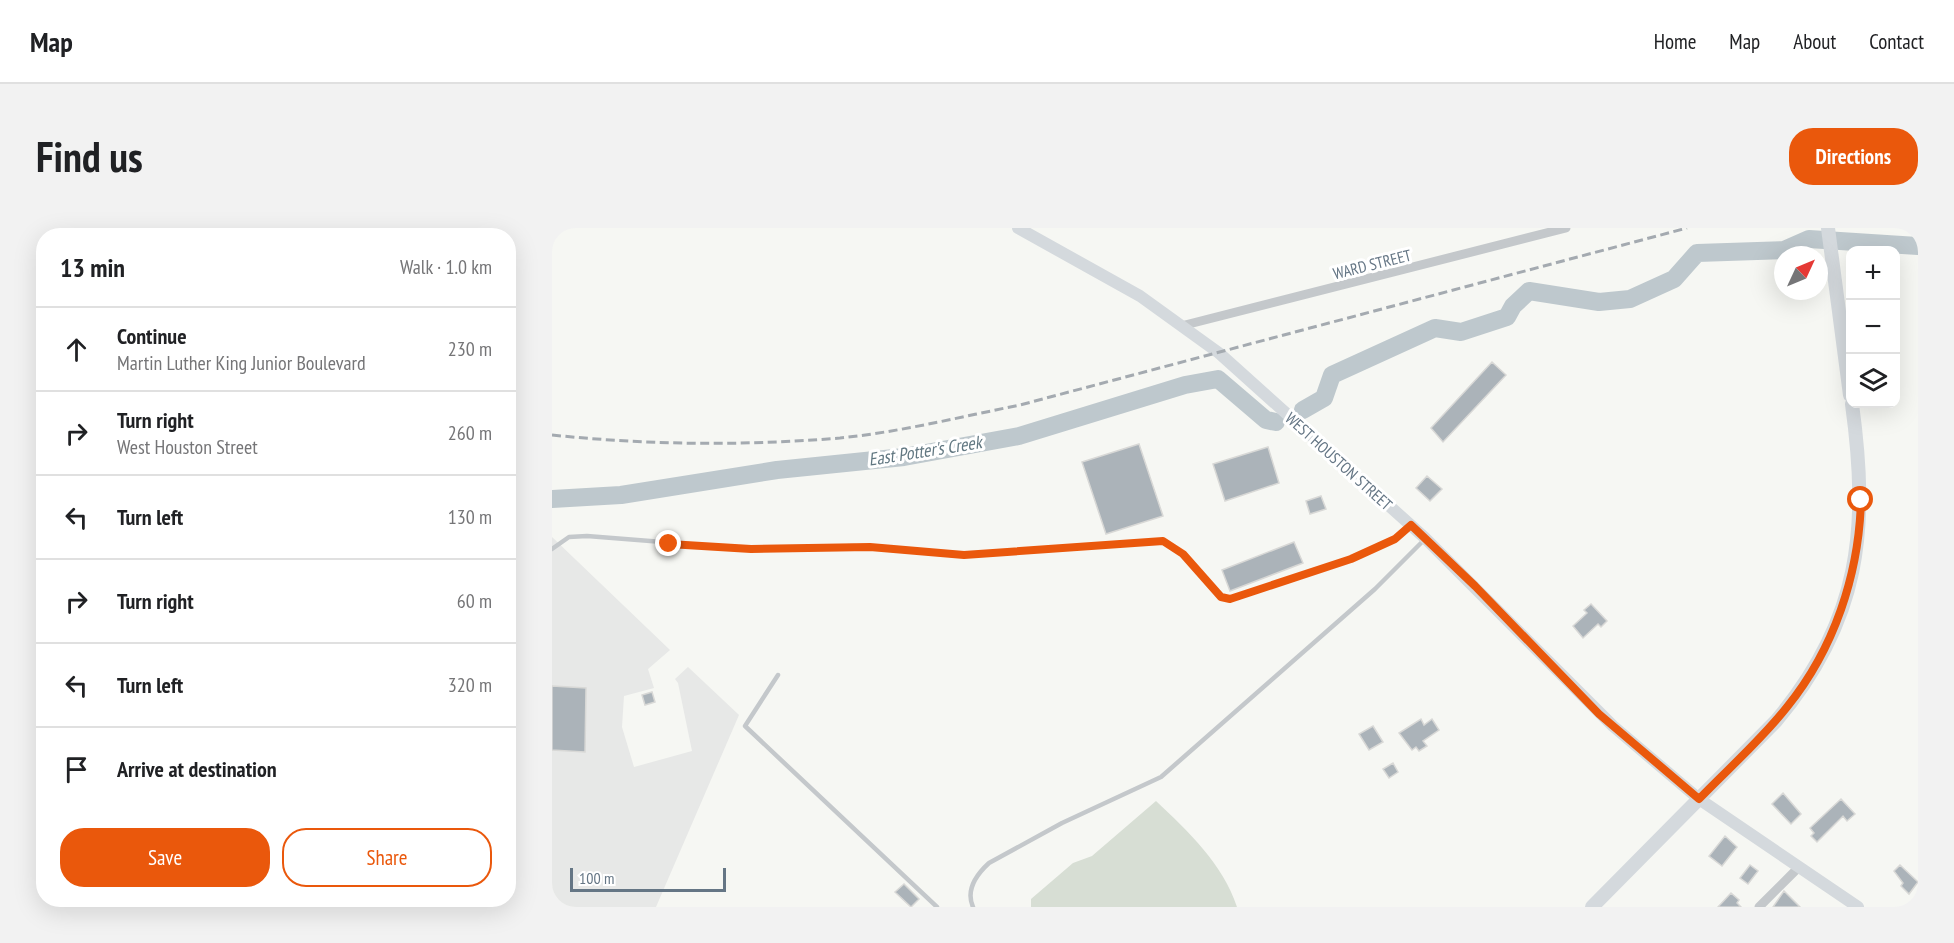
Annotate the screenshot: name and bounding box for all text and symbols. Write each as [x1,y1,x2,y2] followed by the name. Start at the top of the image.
[30,23,73,60] text: Map
[1654,28,1696,55] text: Home
[1729,28,1760,55] text: Map
[1793,28,1836,55] text: About
[1869,28,1924,55] text: Contact
[1789,128,1918,185] button: Directions
[36,129,143,184] text: Find us
[1331,245,1413,283] street label: WARD STREET
[1774,246,1828,300] north arrow
[1846,246,1900,408] map controls
[1846,246,1900,300] button: +
[60,251,125,284] text: 13 min
[400,254,492,280] text: Walk · 1.0 km
[1846,300,1900,354] button: −
[117,322,187,350] text: Continue
[60,333,93,366] icon: ahead
[448,336,492,362] text: 230 m
[117,350,366,376] text: Martin Luther King Junior Boulevard
[1846,354,1900,408] button: layers
[117,406,194,434] text: Turn right
[1281,408,1397,514] street label: WEST HOUSTON STREET
[60,417,93,450] icon: right
[448,420,492,446] text: 260 m
[867,430,985,471] water label: East Potter's Creek
[117,434,258,460] text: West Houston Street
[1847,486,1873,512] route start
[60,501,93,534] icon: left
[117,503,183,531] text: Turn left
[448,504,492,530] text: 130 m
[655,530,681,556] route end
[60,585,93,618] icon: right
[117,587,194,615] text: Turn right
[457,588,492,614] text: 60 m
[60,669,93,702] icon: left
[117,671,183,699] text: Turn left
[448,672,492,698] text: 320 m
[60,753,93,786] icon: arrive
[117,755,277,783] text: Arrive at destination
[60,828,270,887] button: Save
[282,828,492,887] button: Share
[570,865,726,892] scale bar
[579,868,614,888] text: 100 m

